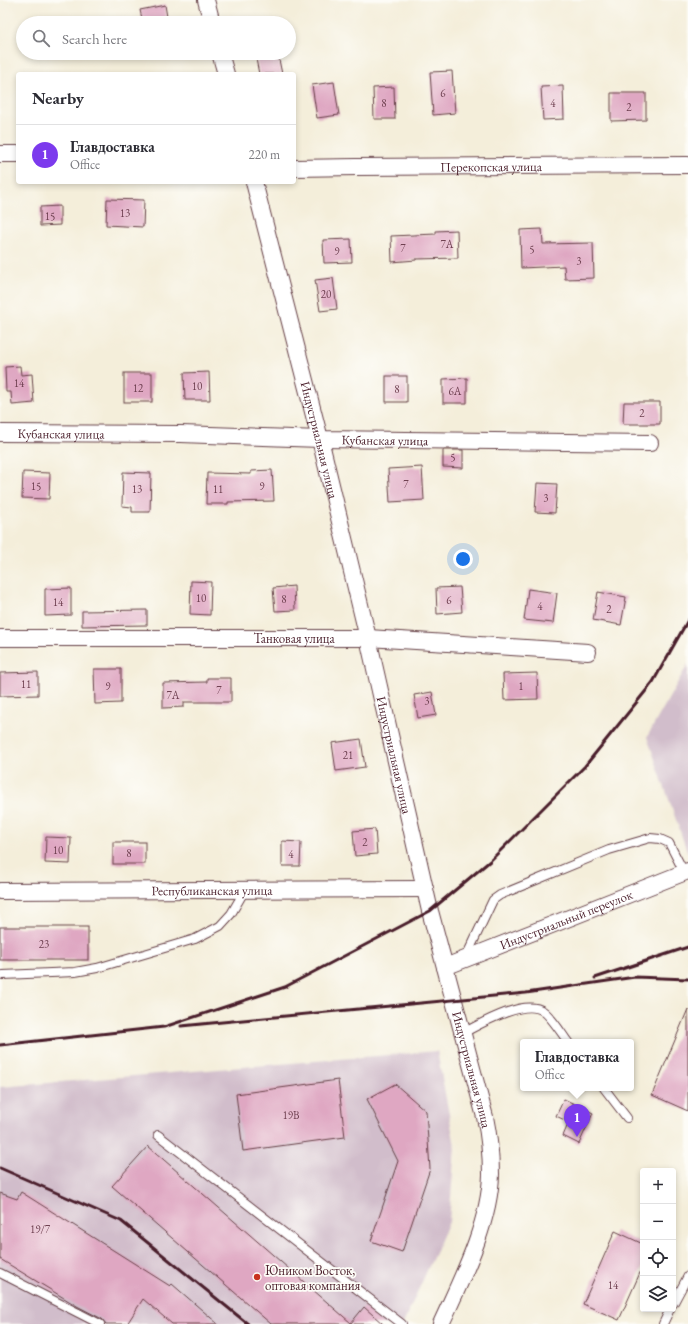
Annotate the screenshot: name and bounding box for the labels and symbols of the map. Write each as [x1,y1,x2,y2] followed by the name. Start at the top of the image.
[440,86,446,100] house number: 6
[381,96,387,110] house number: 8
[550,96,556,110] house number: 4
[626,100,632,114] house number: 2
[440,158,543,175] street label: Перекопская улица
[120,206,130,220] house number: 13
[45,209,55,223] house number: 15
[441,237,454,251] house number: 7А
[400,241,406,255] house number: 7
[529,242,535,256] house number: 5
[334,244,340,258] house number: 9
[576,254,582,268] house number: 3
[321,287,331,301] house number: 20
[14,376,25,390] house number: 14
[192,379,202,393] house number: 10
[297,379,342,501] street label: Индустриальная улица
[133,381,144,395] house number: 12
[394,382,400,396] house number: 8
[449,384,462,398] house number: 6А
[639,406,645,420] house number: 2
[18,425,105,443] street label: Кубанская улица
[341,431,429,449] street label: Кубанская улица
[450,450,456,464] house number: 5
[403,477,409,491] house number: 7
[31,479,41,493] house number: 15
[259,479,265,493] house number: 9
[132,482,142,496] house number: 13
[213,482,223,496] house number: 11
[543,491,549,505] house number: 3
[453,549,473,569] your location
[196,591,206,605] house number: 10
[281,592,287,606] house number: 8
[446,593,452,607] house number: 6
[53,595,64,609] house number: 14
[537,599,543,613] house number: 4
[606,602,612,616] house number: 2
[253,630,335,647] street label: Танковая улица
[21,677,31,691] house number: 11
[105,679,111,693] house number: 9
[518,679,524,693] house number: 1
[216,683,222,697] house number: 7
[167,688,180,702] house number: 7А
[424,694,430,708] house number: 3
[372,695,416,816] street label: Индустриальная улица
[343,748,353,762] house number: 21
[362,835,368,849] house number: 2
[53,843,63,857] house number: 10
[126,846,132,860] house number: 8
[288,847,294,861] house number: 4
[151,882,273,899] street label: Республиканская улица
[497,886,636,954] street label: Индустриальный переулок
[39,937,49,951] house number: 23
[448,1009,495,1130] street label: Индустриальная улица
[564,1104,590,1137] pin: 1
[282,1108,300,1122] house number: 19В
[30,1222,51,1236] house number: 19/7
[265,1262,361,1294] place label: Юником Восток, оптовая компания
[252,1272,262,1282] marker: Юником Восток, оптовая компания
[608,1278,619,1292] house number: 14

